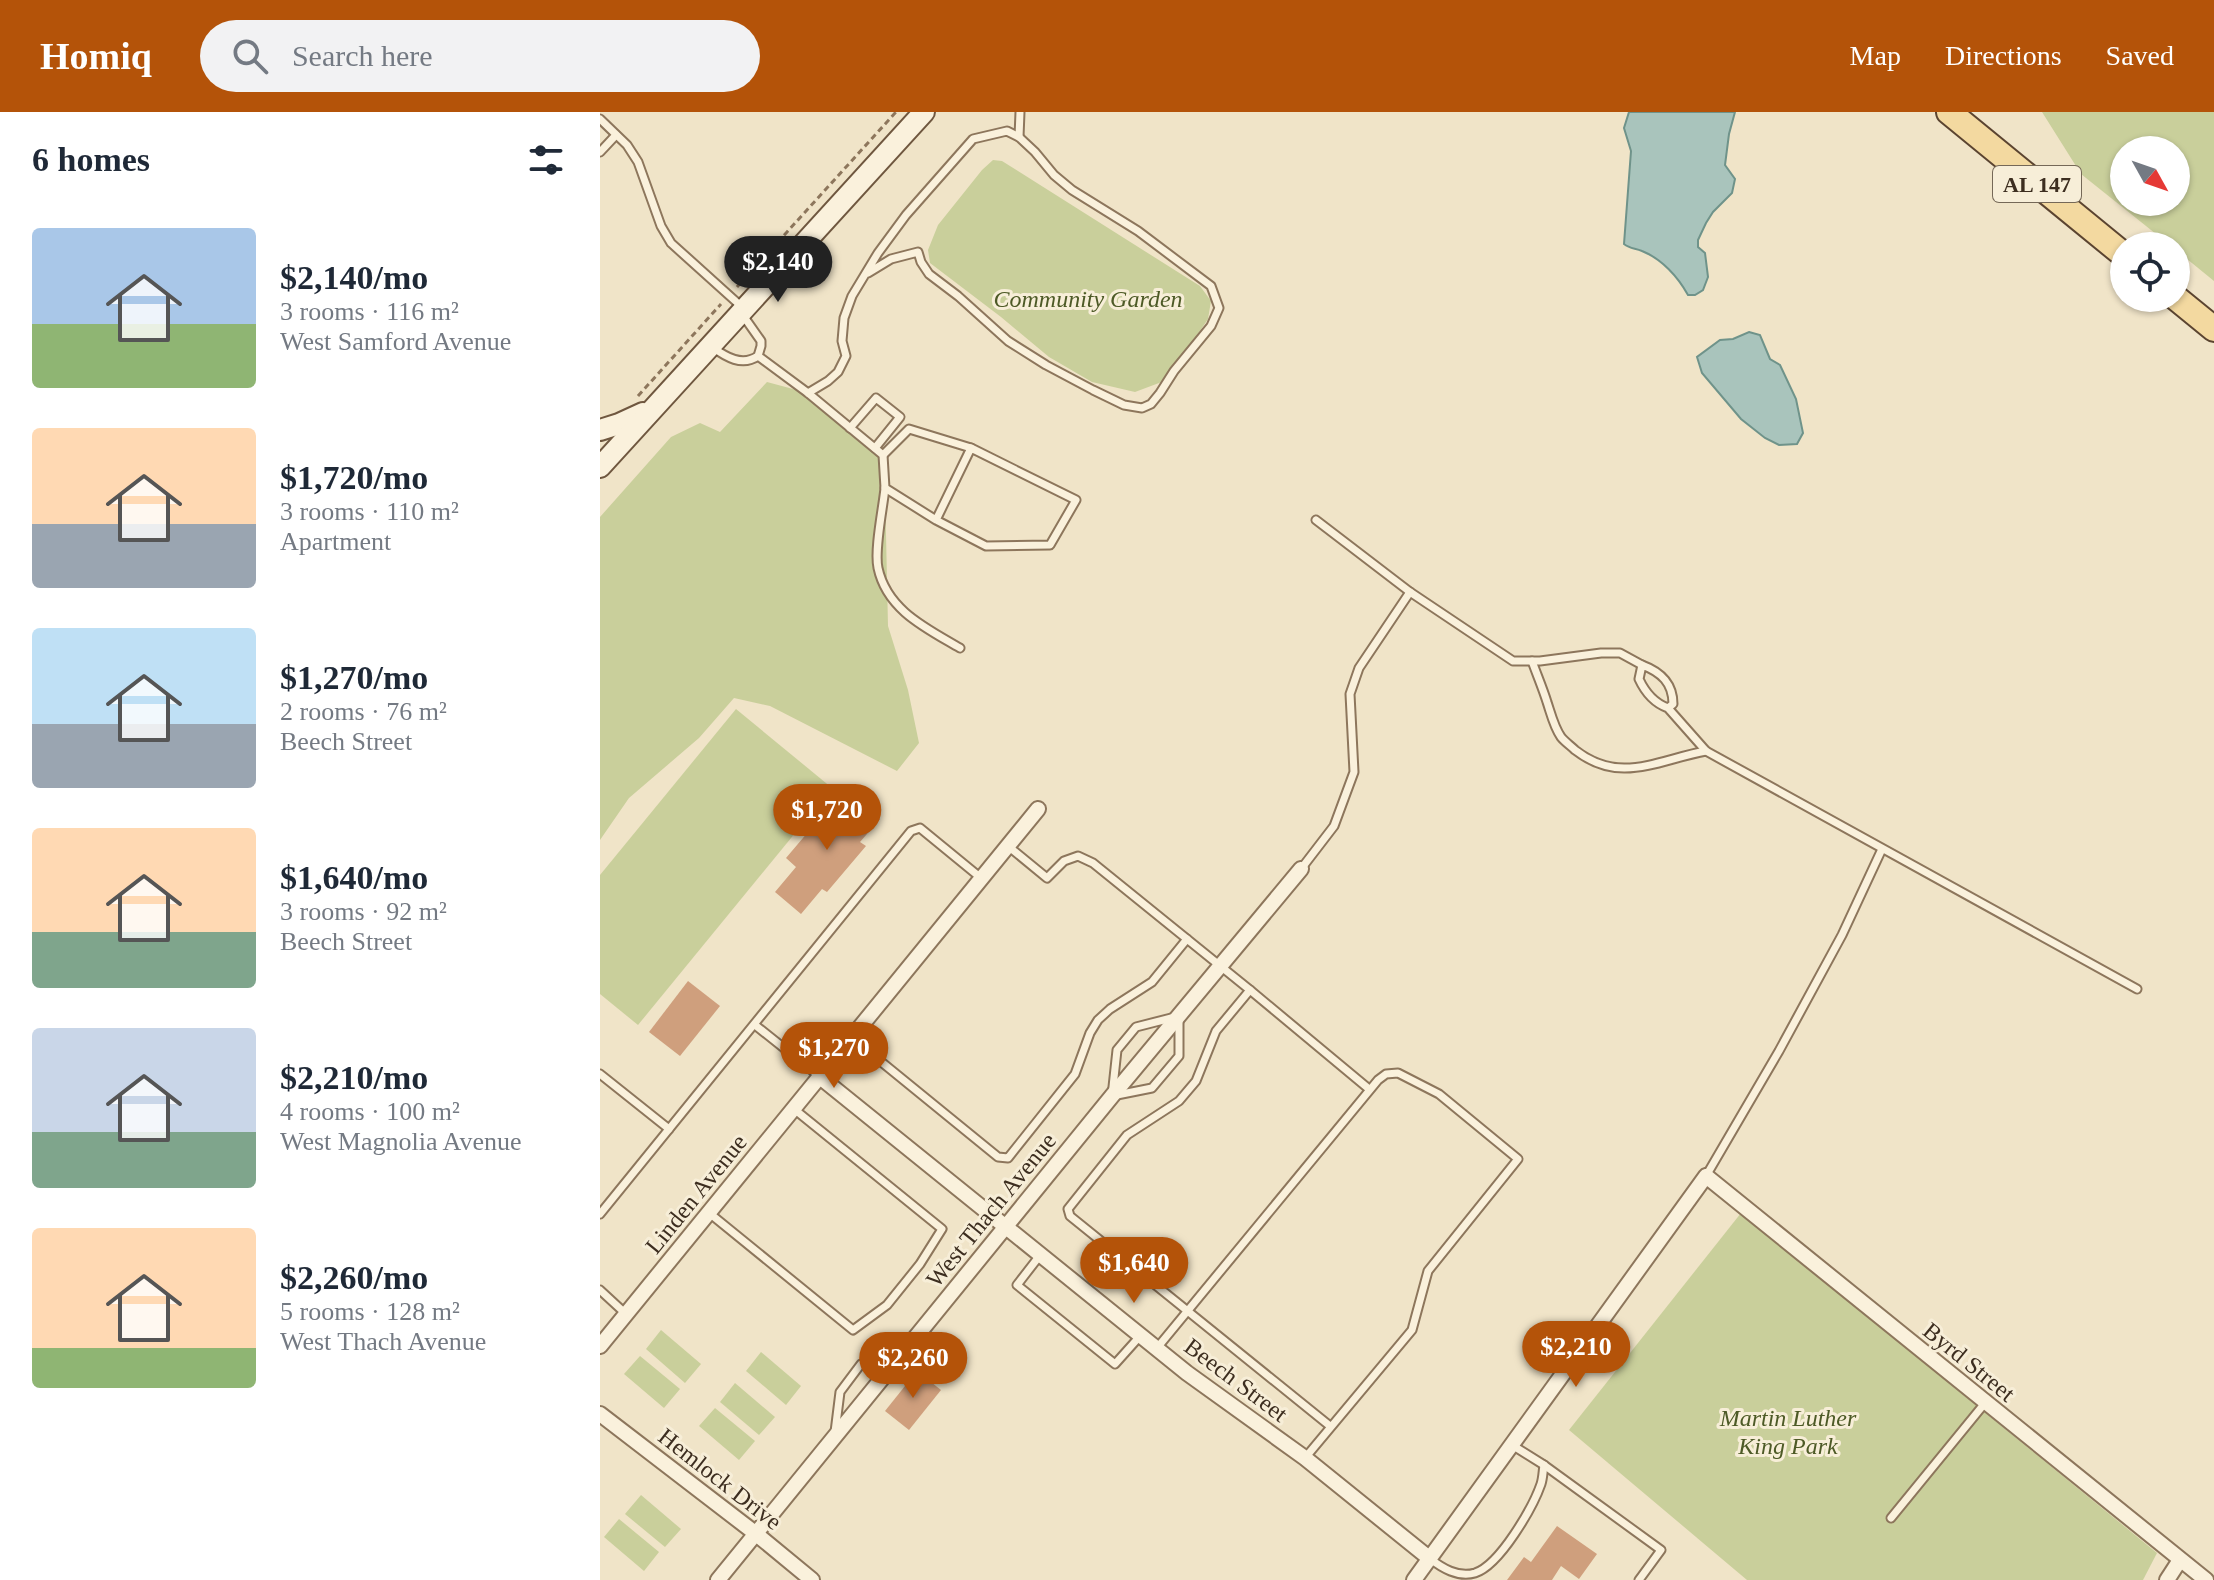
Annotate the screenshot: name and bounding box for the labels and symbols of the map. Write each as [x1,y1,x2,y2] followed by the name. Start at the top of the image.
[2110,136,2190,216] north arrow
[1993,166,2081,202] road number: AL 147
[713,236,843,304] pin: $2,140
[993,286,1183,312] park label: Community Garden
[762,784,892,852] pin: $1,720
[769,1022,899,1090] pin: $1,270
[921,1128,1061,1292] street label: West Thach Avenue
[640,1129,752,1259] street label: Linden Avenue
[1069,1237,1199,1305] pin: $1,640
[1918,1317,2020,1407] street label: Byrd Street
[1511,1321,1641,1389] pin: $2,210
[848,1332,978,1400] pin: $2,260
[1179,1333,1293,1427] street label: Beech Street
[1719,1405,1857,1459] park label: Martin Luther King Park
[653,1423,787,1535] street label: Hemlock Drive

